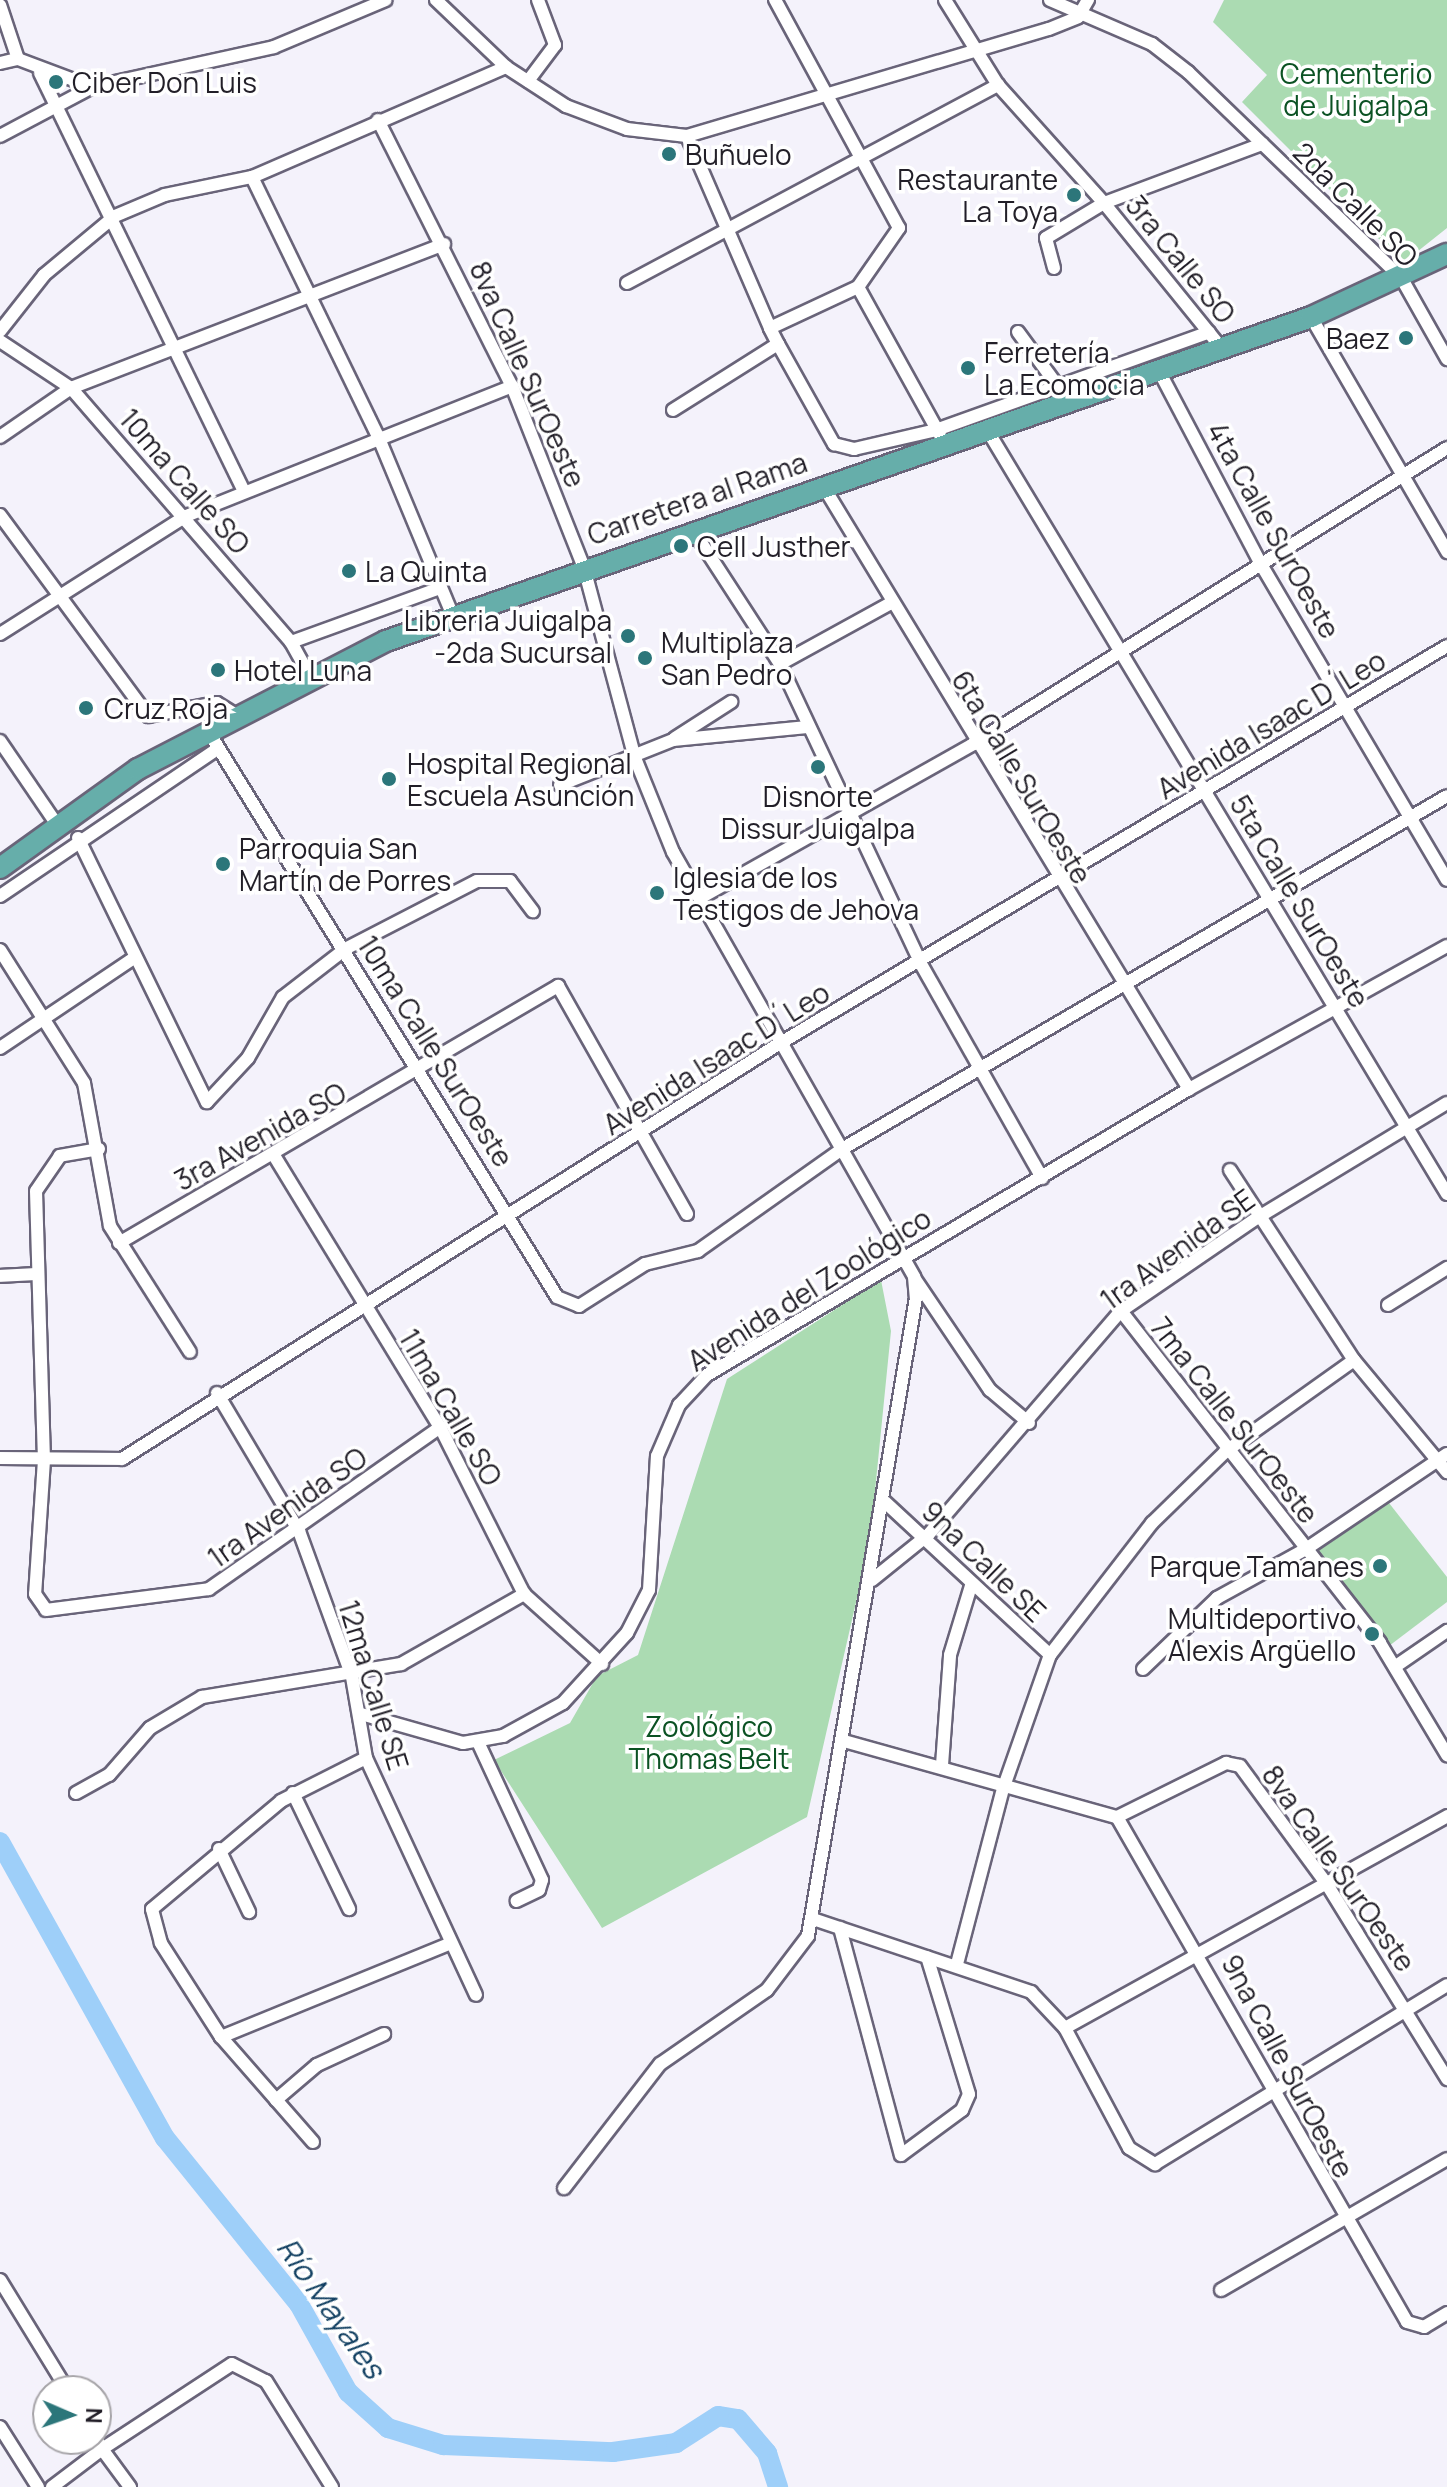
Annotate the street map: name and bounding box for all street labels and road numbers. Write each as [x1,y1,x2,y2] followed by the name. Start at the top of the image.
[1287,135,1425,273] street label: 2da Calle SO
[1119,188,1243,330] street label: 3ra Calle SO
[463,256,593,492] street label: 8va Calle SurOeste
[113,402,257,560] street label: 10ma Calle SO
[1201,416,1347,644] street label: 4ta Calle SurOeste
[583,445,811,551] street label: Carretera al Rama
[1151,643,1391,805] street label: Avenida Isaac D´Leo
[945,664,1099,890] street label: 6ta Calle SurOeste
[1223,789,1377,1013] street label: 5ta Calle SurOeste
[351,929,521,1173] street label: 10ma Calle SurOeste
[597,975,835,1141] street label: Avenida Isaac D´Leo
[168,1075,352,1197] street label: 3ra Avenida SO
[1094,1182,1260,1316] street label: 1ra Avenida SE
[681,1200,937,1378] street label: Avenida del Zoológico
[1144,1310,1326,1530] street label: 7ma Calle SurOeste
[393,1323,509,1491] street label: 11ma Calle SO
[201,1440,373,1574] street label: 1ra Avenida SO
[915,1494,1053,1628] street label: 9na Calle SE
[332,1596,416,1774] street label: 12ma Calle SE
[1255,1759,1423,1977] street label: 8va Calle SurOeste
[1215,1949,1361,2183] street label: 9na Calle SurOeste

